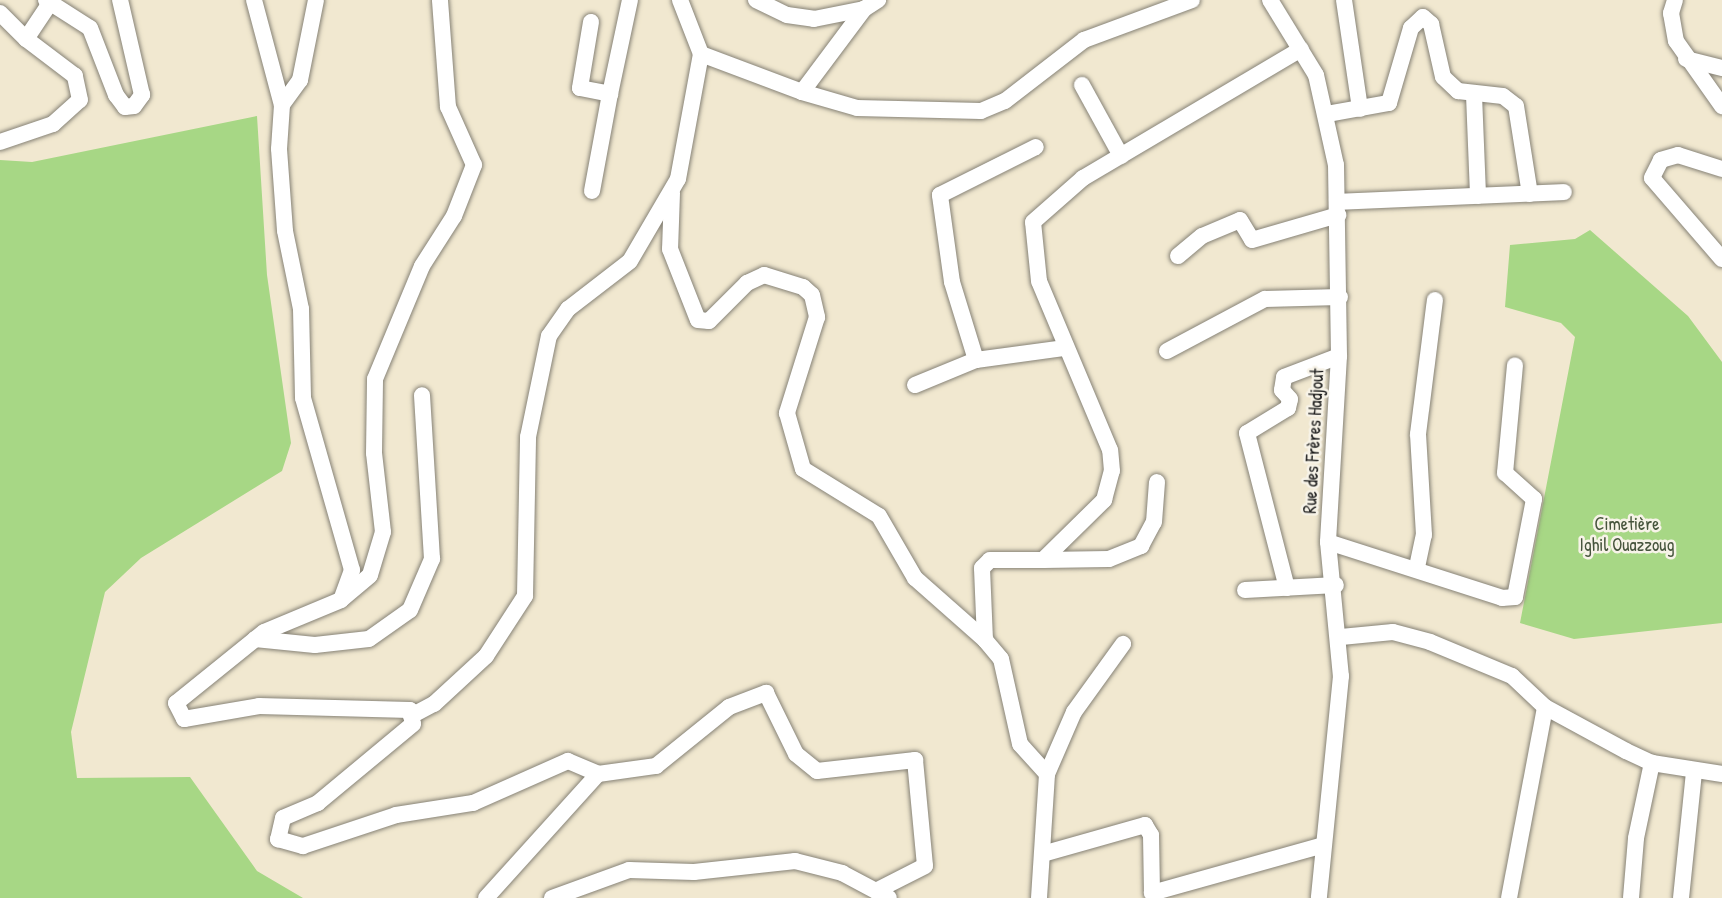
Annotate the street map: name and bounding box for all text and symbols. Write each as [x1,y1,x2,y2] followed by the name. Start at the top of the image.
[1299,368,1329,514] street label: Rue des Frères Hadjout
[1580,514,1674,556] park label: Cimetière Ighil Ouazzoug

